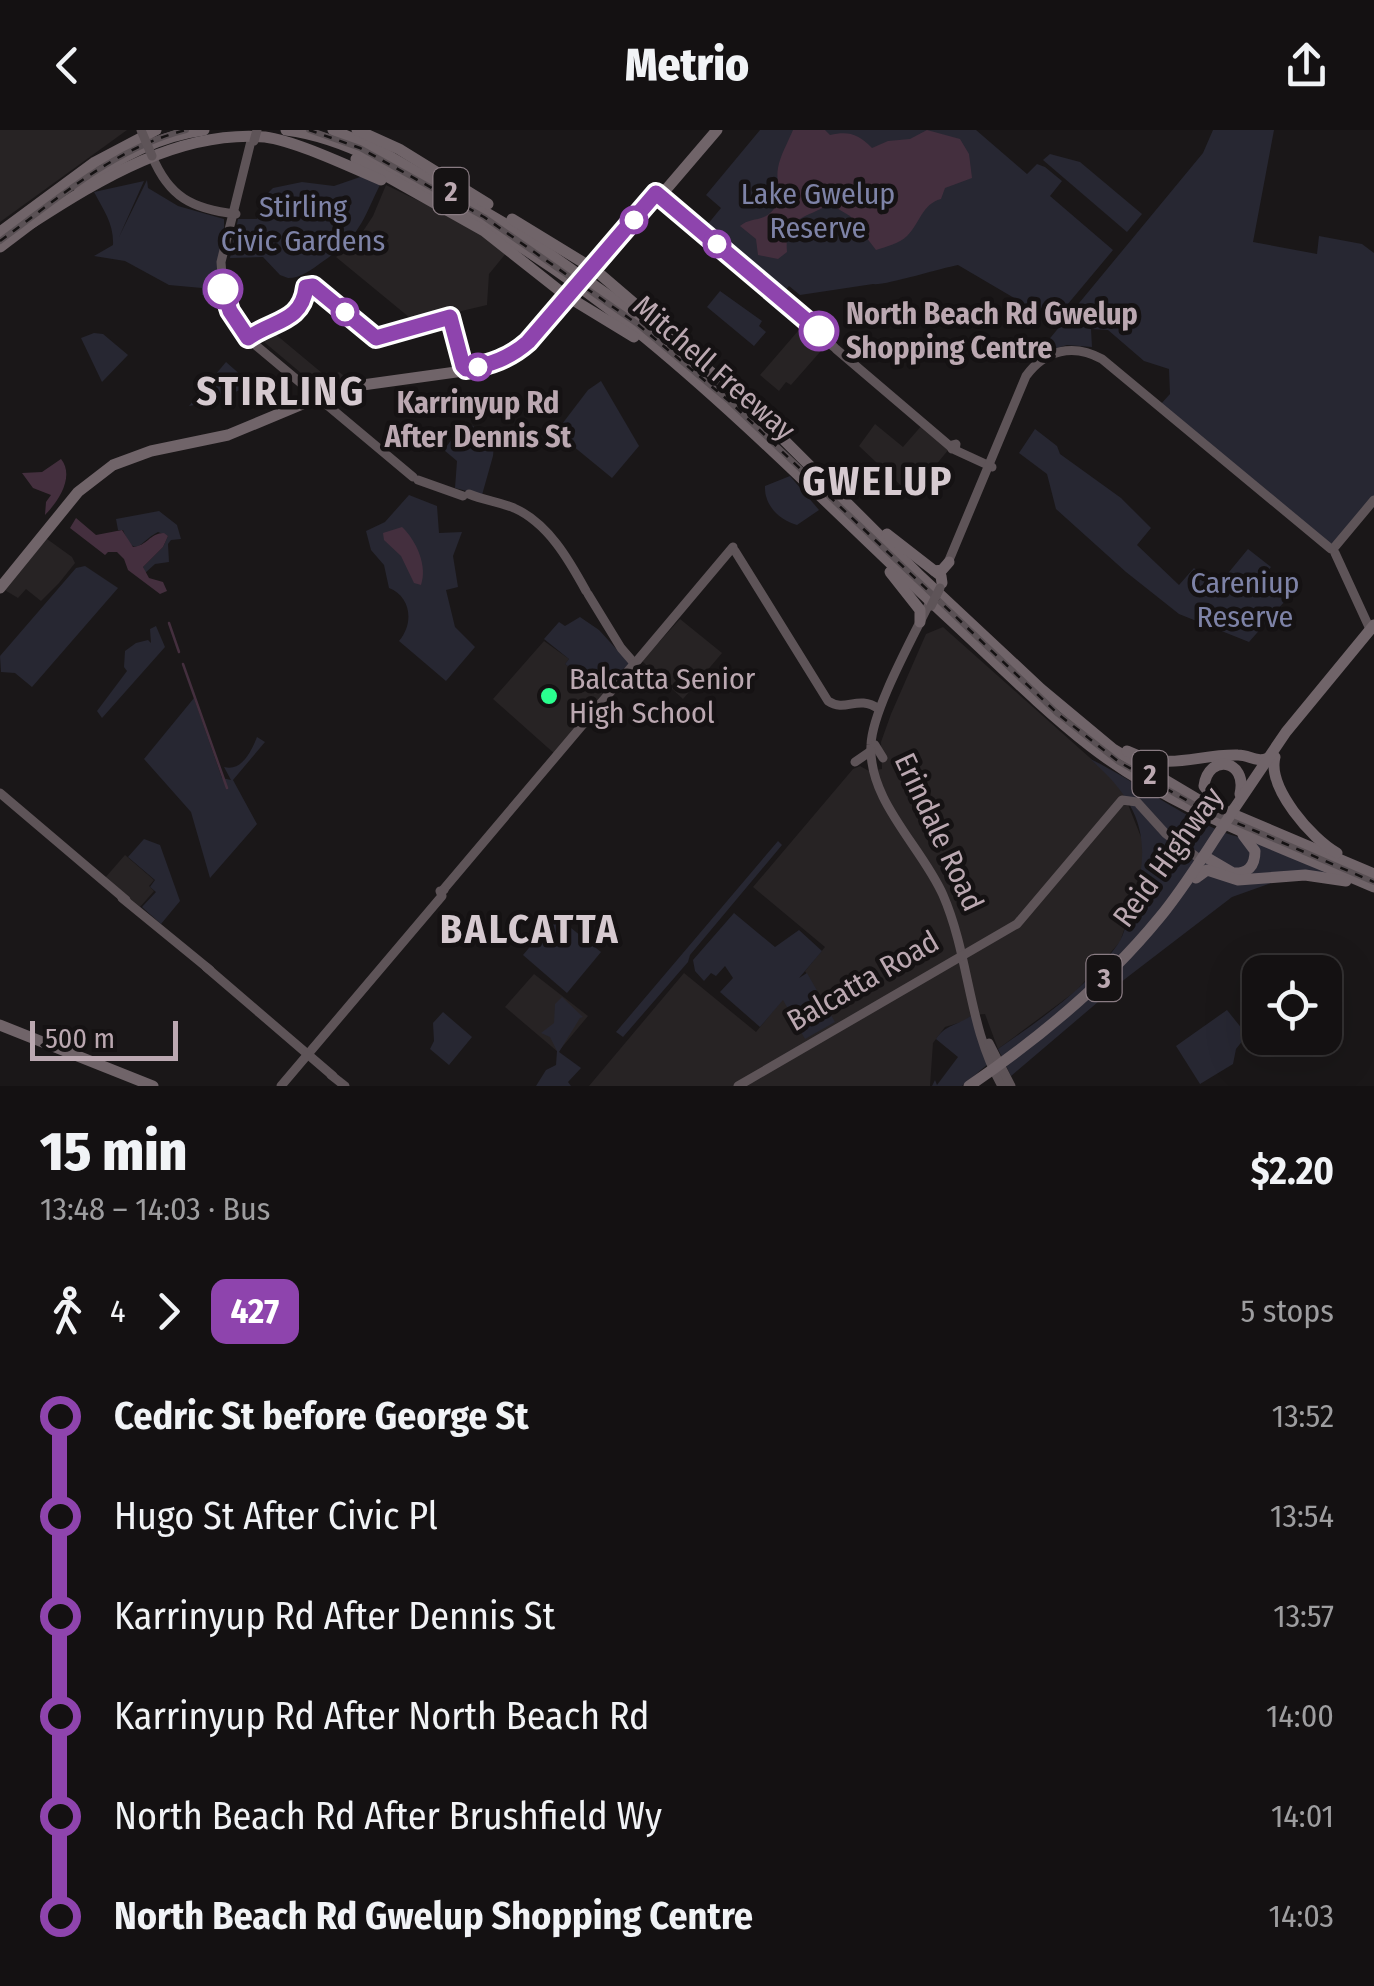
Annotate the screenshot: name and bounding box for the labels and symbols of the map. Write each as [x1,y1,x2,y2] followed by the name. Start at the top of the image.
[434,168,468,214] road number: 2
[741,176,895,246] park label: Lake Gwelup Reserve
[221,189,385,259] park label: Stirling Civic Gardens
[621,207,647,233] unlabelled marker
[704,231,730,257] unlabelled marker
[204,270,242,308] unlabelled marker
[626,288,803,449] street label: Mitchell Freeway
[846,296,1138,366] place label: North Beach Rd Gwelup Shopping Centre
[332,299,358,325] unlabelled marker
[800,312,838,350] marker: North Beach Rd Gwelup Shopping Centre
[465,354,491,380] marker: Karrinyup Rd After Dennis St
[196,368,366,416] district label: STIRLING
[384,385,572,455] place label: Karrinyup Rd After Dennis St
[802,458,954,506] district label: GWELUP
[1190,565,1300,635] park label: Careniup Reserve
[569,661,756,731] place label: Balcatta Senior High School
[538,685,560,707] marker: Balcatta Senior High School
[887,747,991,917] street label: Erindale Road
[1132,751,1168,797] road number: 2
[1105,780,1231,934] street label: Reid Highway
[440,906,620,954] district label: BALCATTA
[781,923,945,1039] street label: Balcatta Road
[1086,955,1122,1001] road number: 3
[30,1016,178,1060] scale bar

